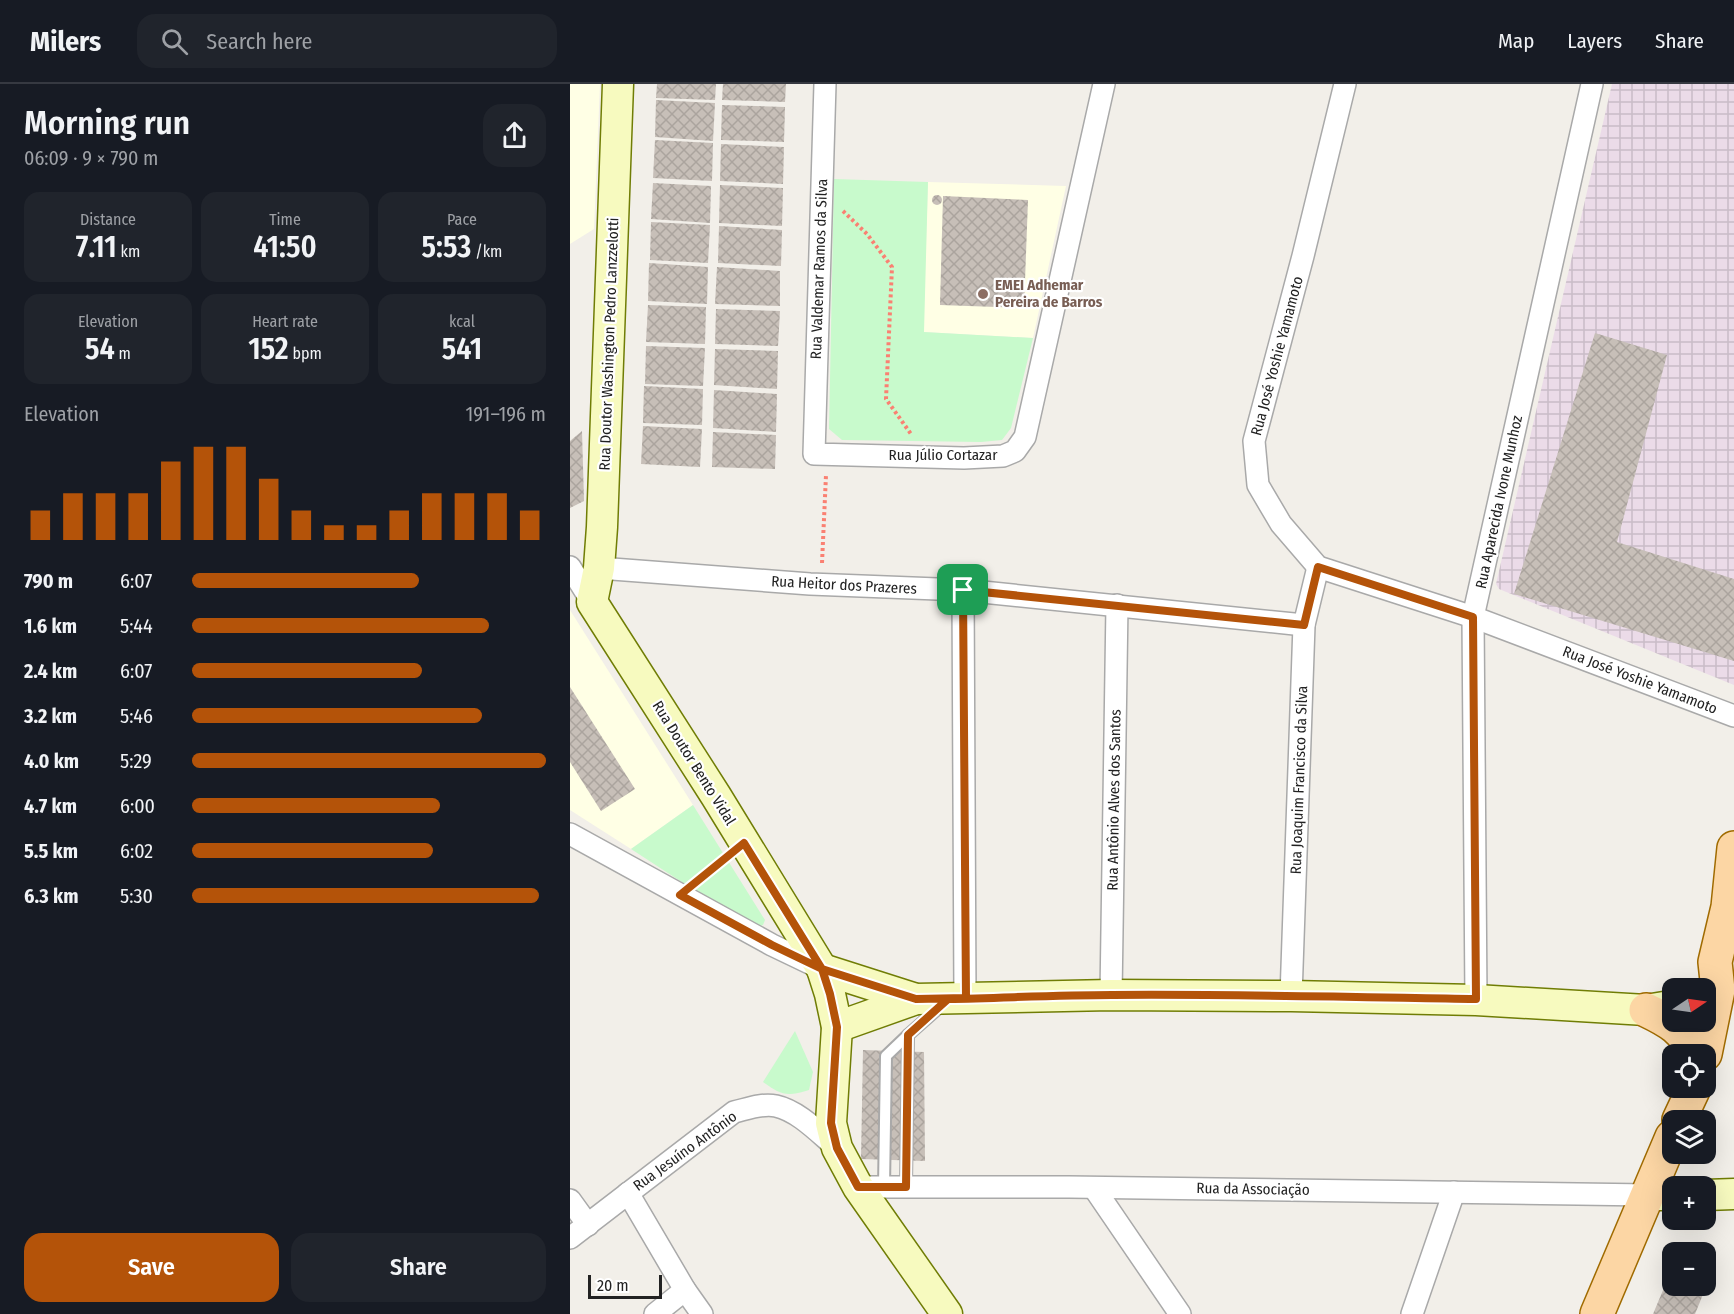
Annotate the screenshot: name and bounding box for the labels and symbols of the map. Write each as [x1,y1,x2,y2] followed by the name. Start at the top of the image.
[807,178,831,360] street label: Rua Valdemar Ramos da Silva
[596,217,622,471] street label: Rua Doutor Washington Pedro Lanzzelotti
[1247,274,1307,438] street label: Rua José Yoshie Yamamoto
[995,276,1103,311] place label: EMEI Adhemar Pereira de Barros
[976,287,990,301] marker: EMEI Adhemar Pereira de Barros
[1472,414,1526,590] street label: Rua Aparecida Ivone Munhoz
[889,446,998,464] street label: Rua Júlio Cortazar
[937,564,988,615] pin
[771,572,917,598] street label: Rua Heitor dos Prazeres
[1560,642,1720,718] street label: Rua José Yoshie Yamamoto
[1287,685,1311,875] street label: Rua Joaquim Francisco da Silva
[649,698,740,828] street label: Rua Doutor Bento Vidal
[1103,709,1125,891] street label: Rua Antônio Alves dos Santos
[1662,978,1716,1032] north arrow
[630,1107,740,1195] street label: Rua Jesuíno Antônio
[1196,1179,1310,1199] street label: Rua da Associação
[588,1272,662,1300] scale bar

